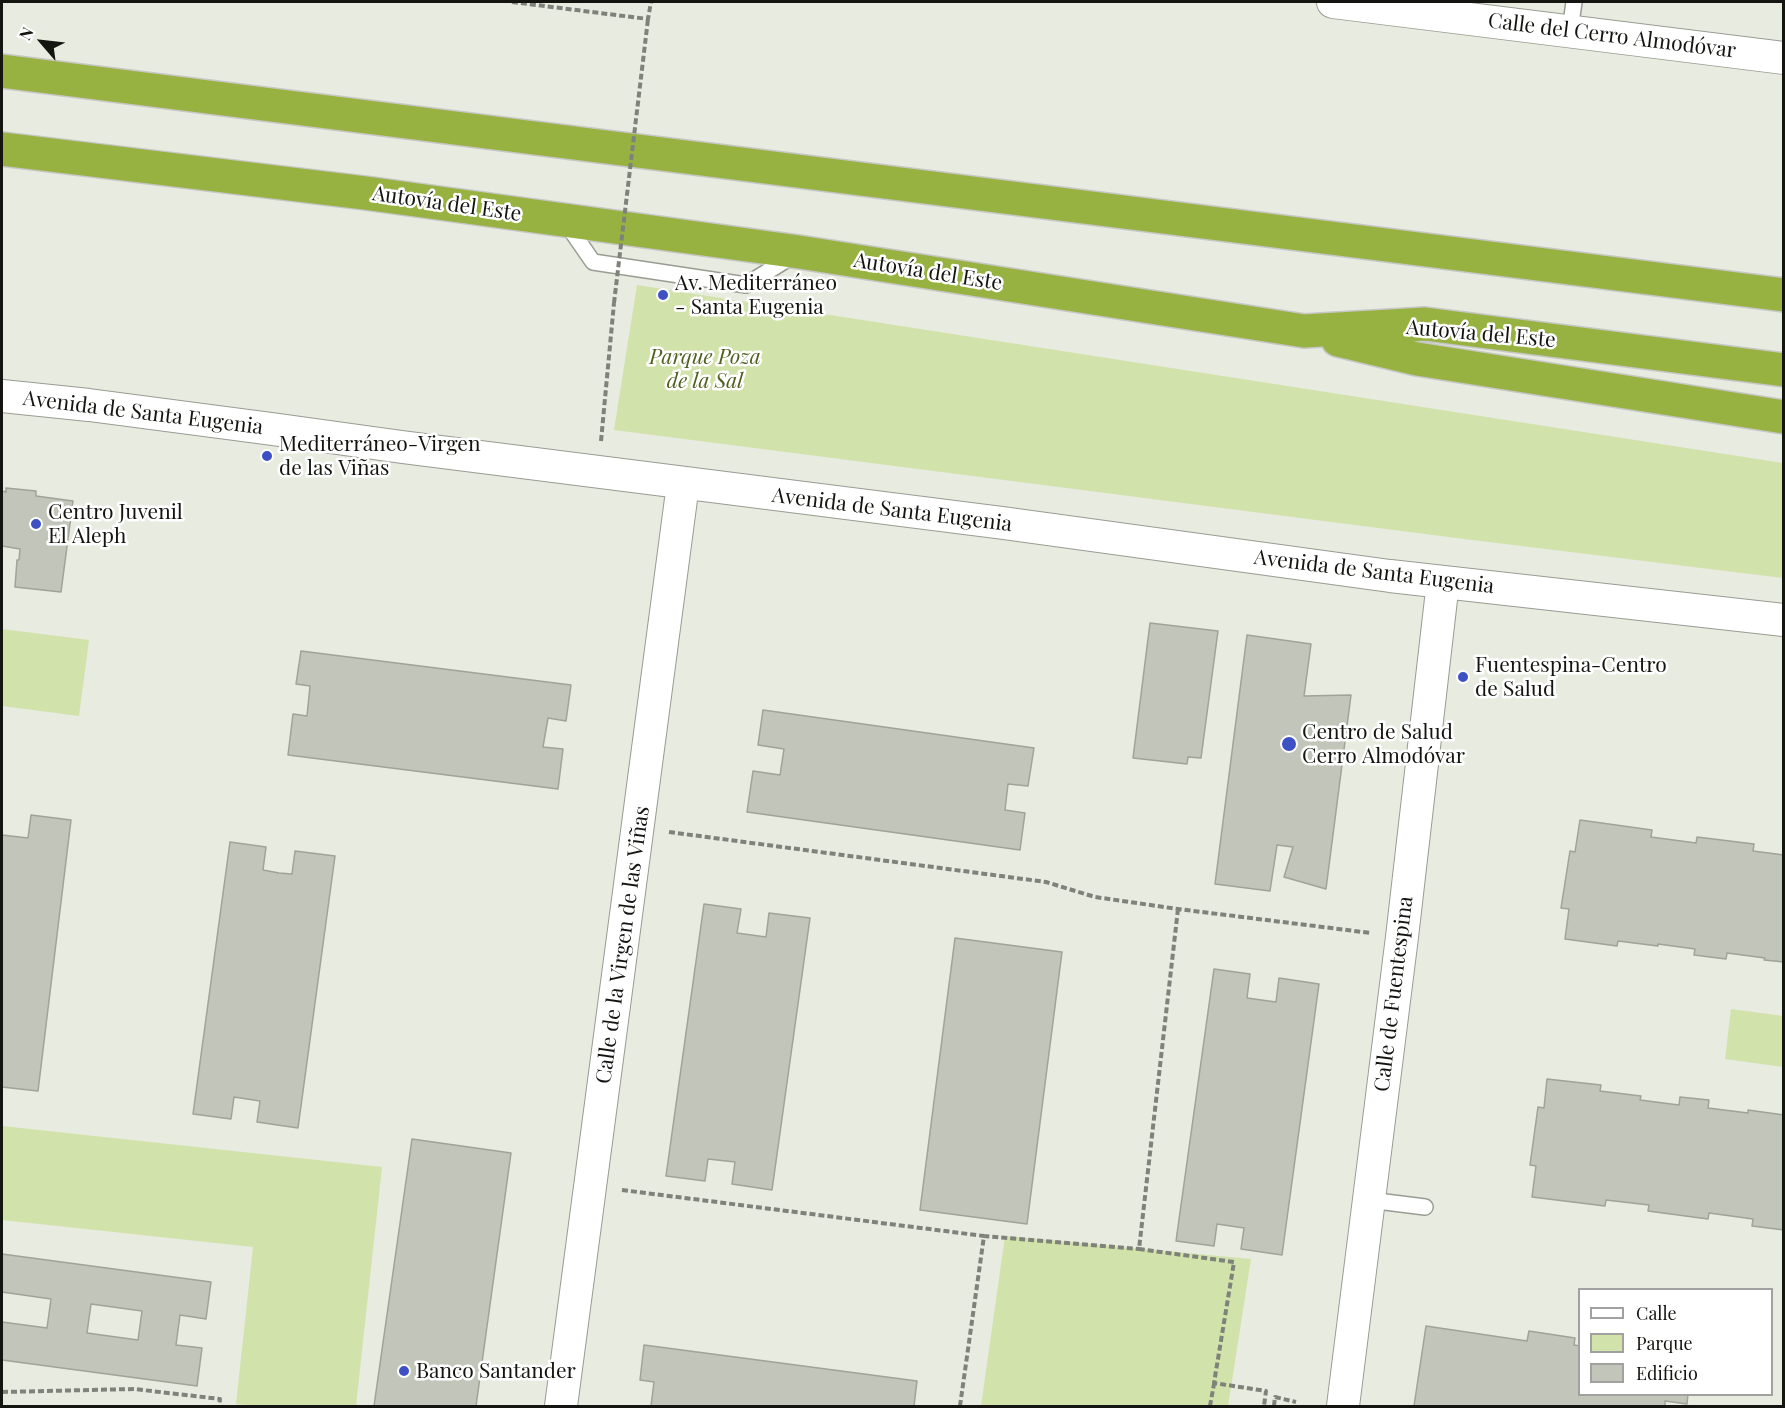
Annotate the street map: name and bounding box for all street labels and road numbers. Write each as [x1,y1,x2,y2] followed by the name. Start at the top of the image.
[1487,8,1737,64] street label: Calle del Cerro Almodóvar
[371,181,523,227] street label: Autovía del Este
[852,248,1004,296] street label: Autovía del Este
[1405,315,1557,353] street label: Autovía del Este
[22,386,264,440] street label: Avenida de Santa Eugenia
[771,483,1013,537] street label: Avenida de Santa Eugenia
[1253,545,1495,599] street label: Avenida de Santa Eugenia
[591,805,655,1085] street label: Calle de la Virgen de las Viñas
[1370,895,1418,1093] street label: Calle de Fuentespina

